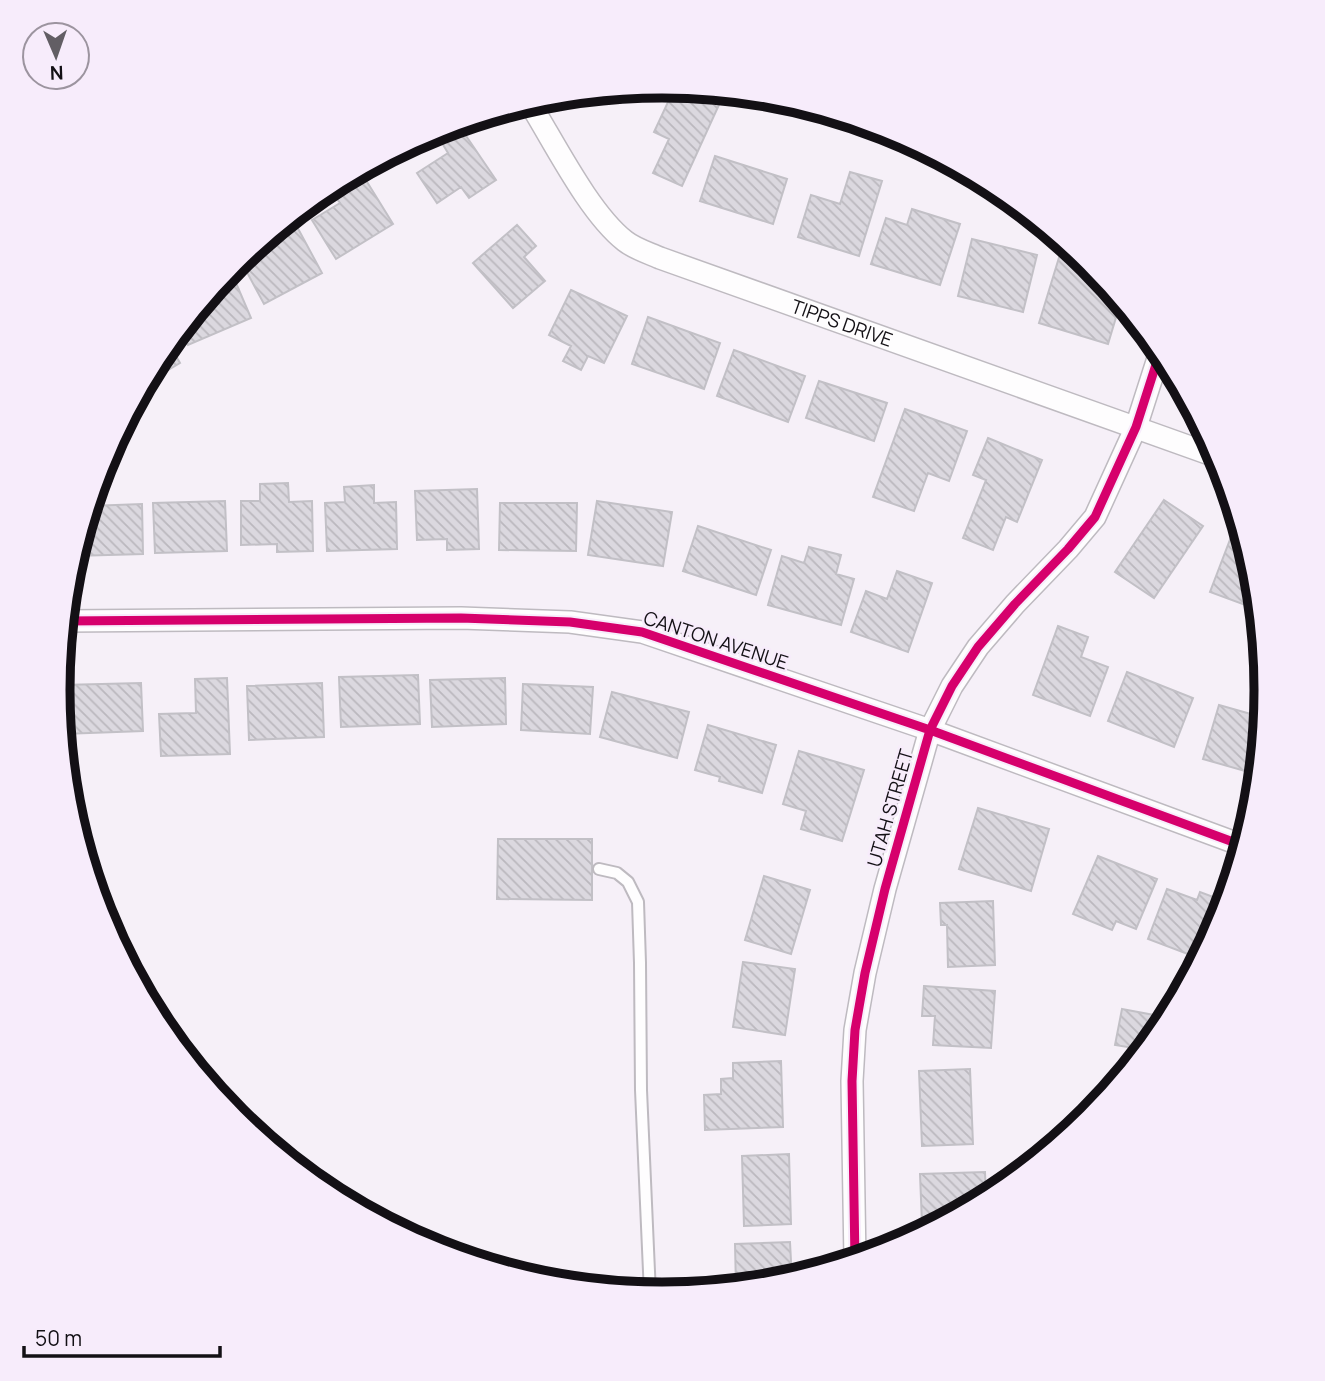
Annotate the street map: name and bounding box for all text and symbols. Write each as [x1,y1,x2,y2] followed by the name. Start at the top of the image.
[21,21,91,91] north arrow
[49,60,64,86] text: N
[788,293,896,353] street label: TIPPS DRIVE
[640,604,792,676] street label: CANTON AVENUE
[861,746,919,870] street label: UTAH STREET
[24,1314,220,1358] scale bar
[35,1324,82,1352] text: 50 m

